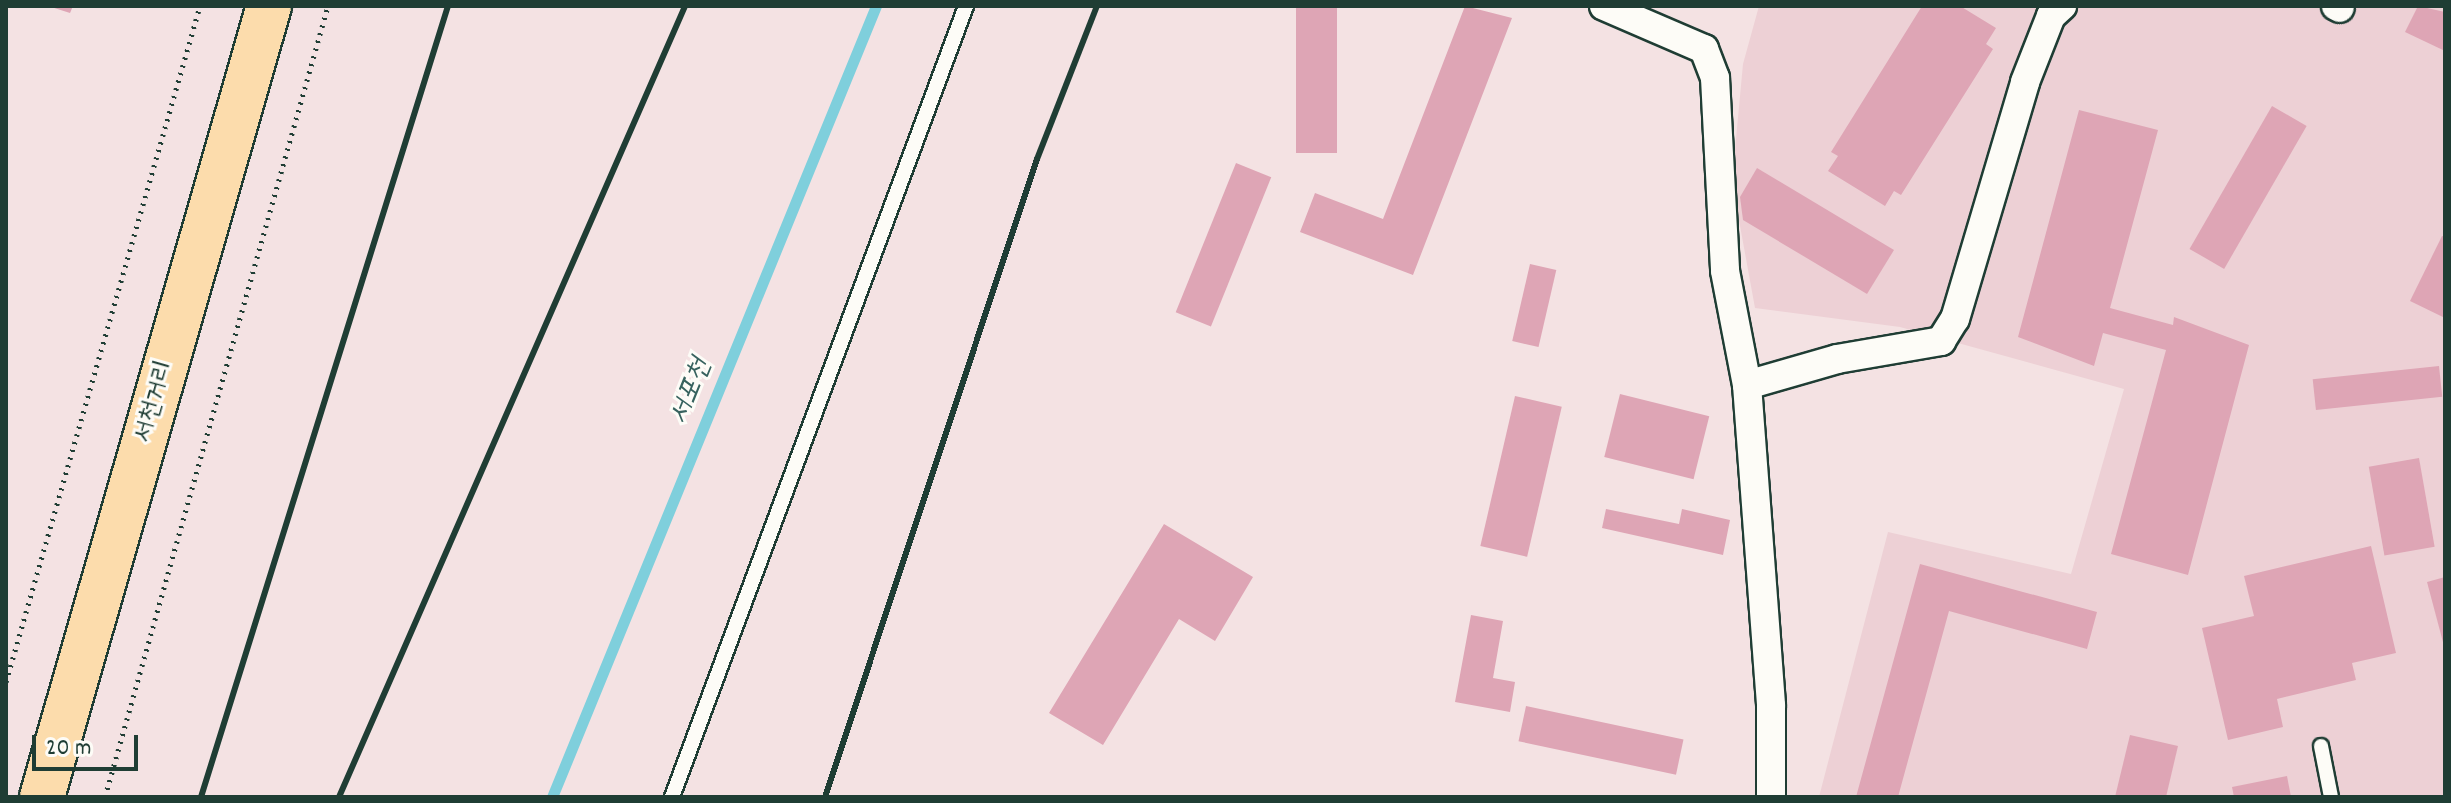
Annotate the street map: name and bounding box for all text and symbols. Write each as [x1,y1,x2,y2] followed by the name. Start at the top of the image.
[664,354,720,430] water label: 서포천
[128,357,182,447] street label: 서천거리
[36,719,142,769] scale bar
[46,732,92,766] text: 20 m

